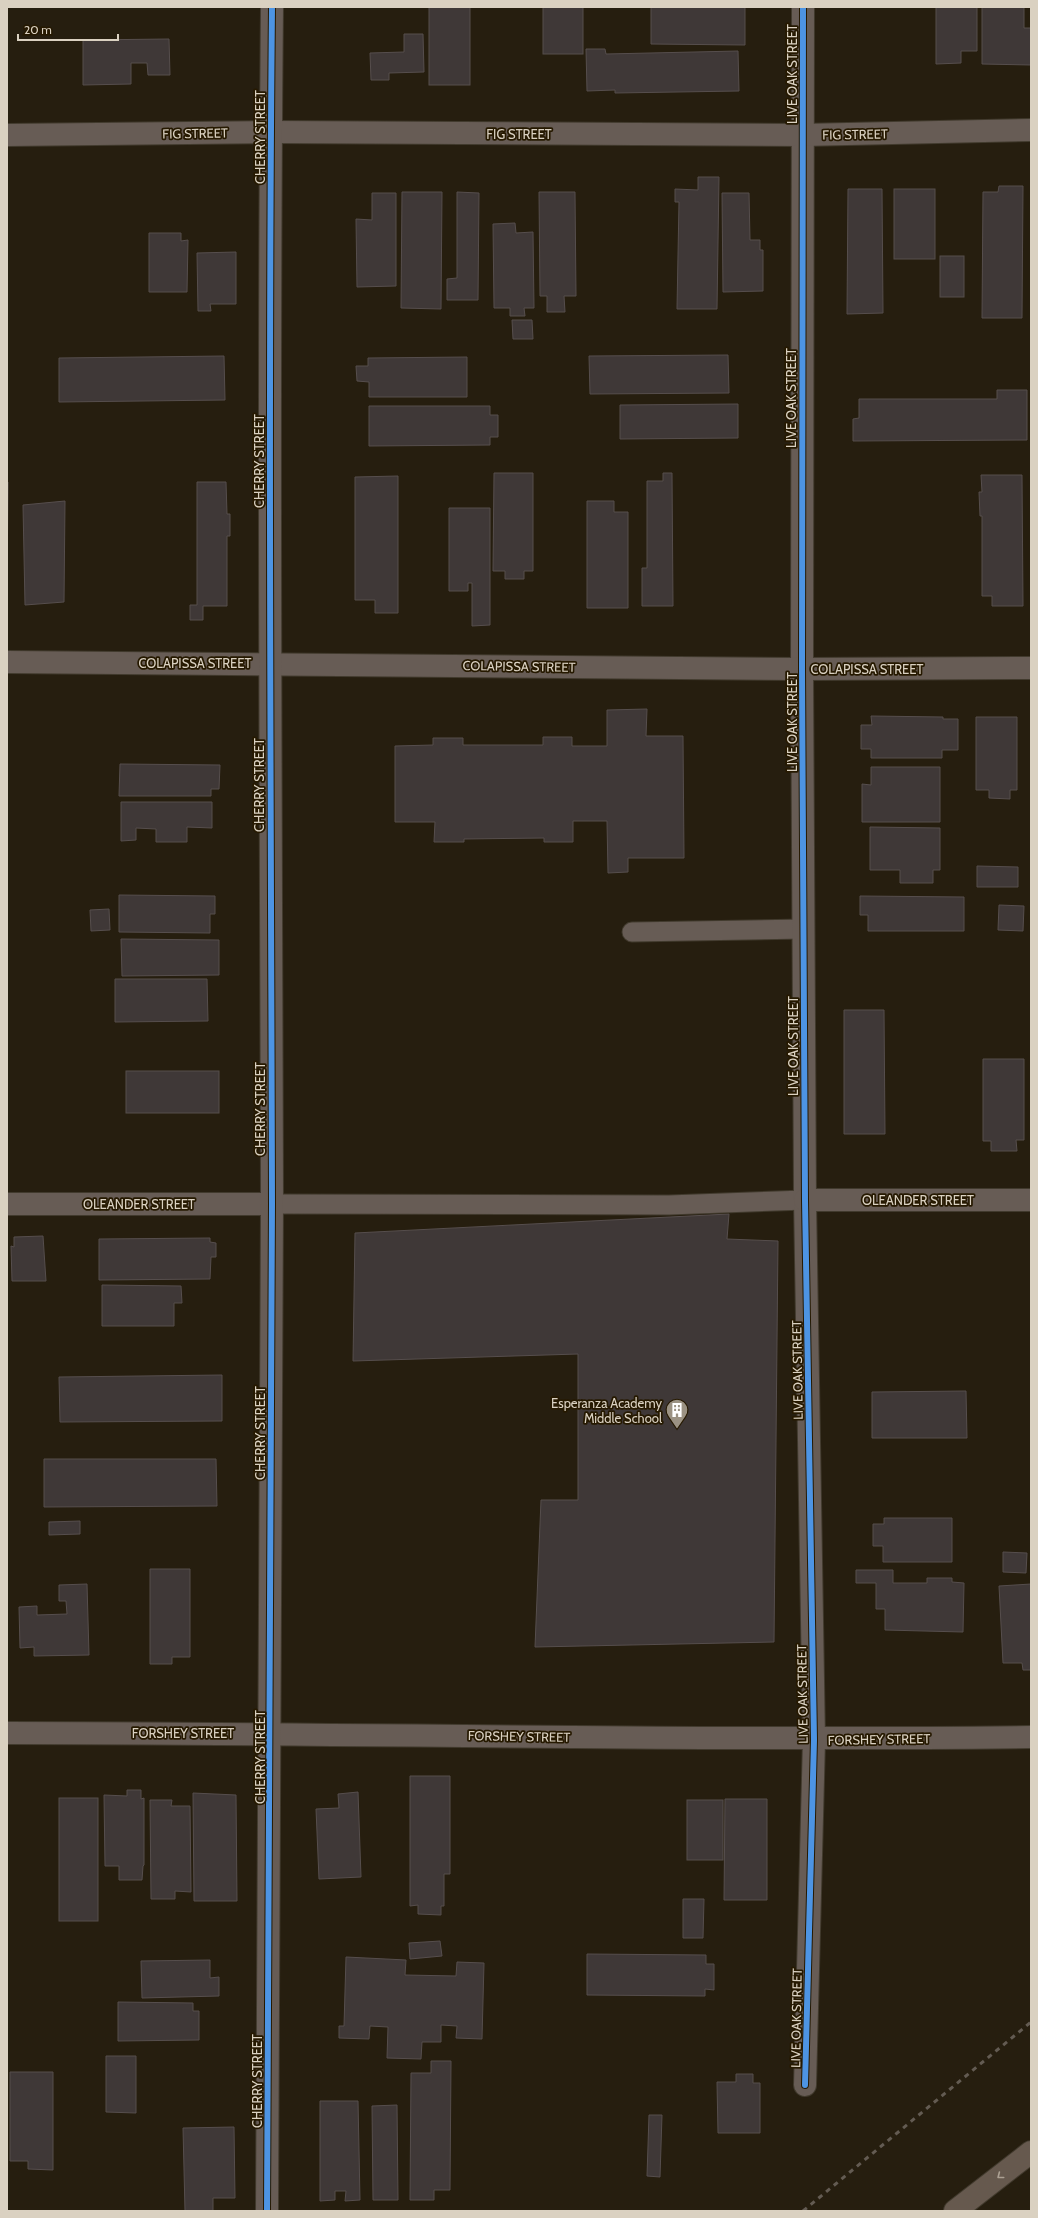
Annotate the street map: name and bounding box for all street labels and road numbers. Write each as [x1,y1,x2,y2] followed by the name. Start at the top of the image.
[784,24,800,124] street label: LIVE OAK STREET
[252,90,268,184] street label: CHERRY STREET
[162,124,228,142] street label: FIG STREET
[822,125,888,143] street label: FIG STREET
[486,126,552,142] street label: FIG STREET
[783,348,799,448] street label: LIVE OAK STREET
[251,414,267,508] street label: CHERRY STREET
[139,655,252,671] street label: COLAPISSA STREET
[462,657,576,675] street label: COLAPISSA STREET
[811,661,924,677] street label: COLAPISSA STREET
[784,672,800,772] street label: LIVE OAK STREET
[251,738,267,832] street label: CHERRY STREET
[785,996,801,1096] street label: LIVE OAK STREET
[252,1062,268,1156] street label: CHERRY STREET
[862,1192,974,1208] street label: OLEANDER STREET
[83,1196,195,1212] street label: OLEANDER STREET
[788,1320,806,1420] street label: LIVE OAK STREET
[252,1386,268,1480] street label: CHERRY STREET
[793,1644,811,1744] street label: LIVE OAK STREET
[252,1710,268,1804] street label: CHERRY STREET
[132,1725,234,1741] street label: FORSHEY STREET
[468,1727,570,1745] street label: FORSHEY STREET
[828,1730,930,1748] street label: FORSHEY STREET
[787,1968,805,2068] street label: LIVE OAK STREET
[249,2034,265,2128] street label: CHERRY STREET

